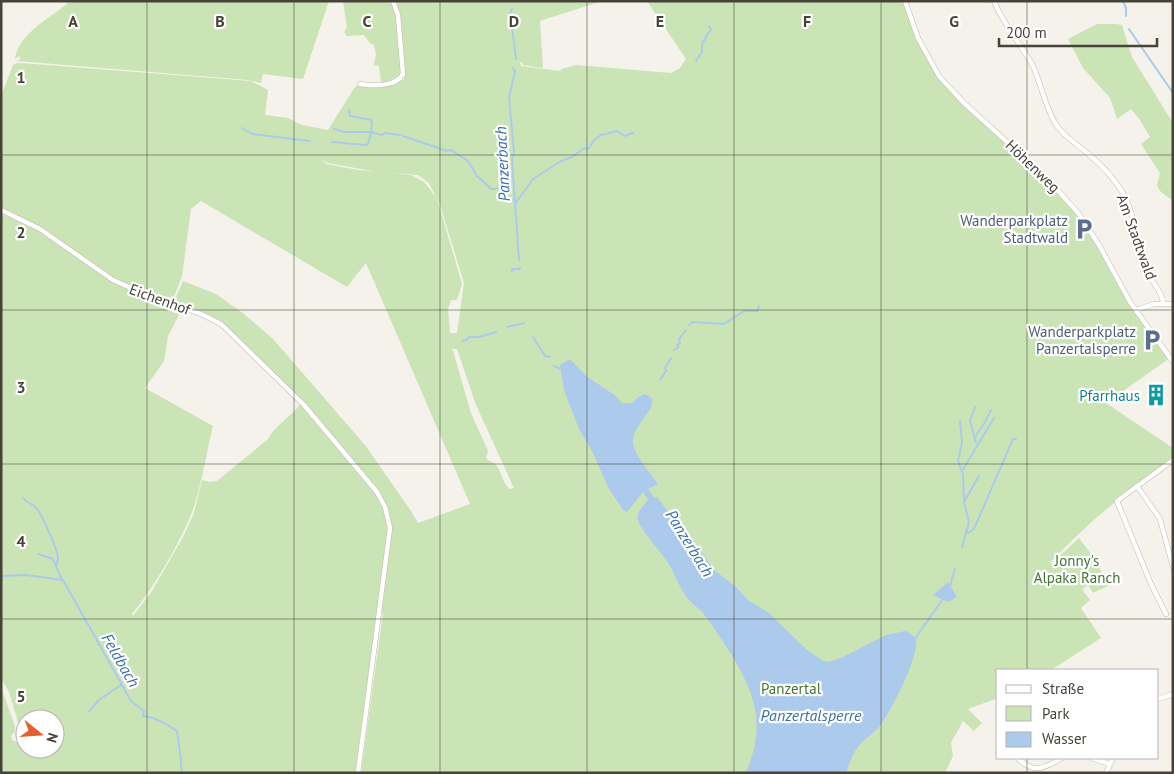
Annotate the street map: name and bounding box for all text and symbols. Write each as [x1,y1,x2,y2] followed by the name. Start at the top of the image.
[68,11,78,31] text: A
[215,11,225,31] text: B
[363,11,372,31] text: C
[509,11,519,31] text: D
[656,11,664,31] text: E
[803,11,811,31] text: F
[949,11,959,31] text: G
[999,15,1156,47] scale bar
[1006,23,1047,42] text: 200 m
[16,67,26,87] text: 1
[490,126,514,202] water label: Panzerbach
[1002,135,1064,197] street label: Höhenweg
[1113,192,1161,282] street label: Am Stadtwald
[960,211,1068,247] place label: Wanderparkplatz Stadtwald
[1071,216,1097,242] parking icon: Wanderparkplatz Stadtwald
[16,222,26,242] text: 2
[127,279,194,319] street label: Eichenhof
[1028,322,1136,358] place label: Wanderparkplatz Panzertalsperre
[1139,327,1165,353] parking icon: Wanderparkplatz Panzertalsperre
[16,377,26,397] text: 3
[1143,382,1169,408] building icon: Pfarrhaus
[1079,386,1140,405] place label: Pfarrhaus
[662,506,718,580] water label: Panzerbach
[16,531,26,551] text: 4
[1034,551,1120,587] park label: Jonny's Alpaka Ranch
[98,629,144,691] water label: Feldbach
[996,669,1159,759] legend
[761,679,822,698] park label: Panzertal
[1042,679,1084,698] text: Straße
[16,686,26,706] text: 5
[1042,704,1070,723] text: Park
[761,705,862,725] water label: Panzertalsperre
[15,709,65,759] north arrow
[1042,729,1087,748] text: Wasser
[42,731,62,745] text: N

